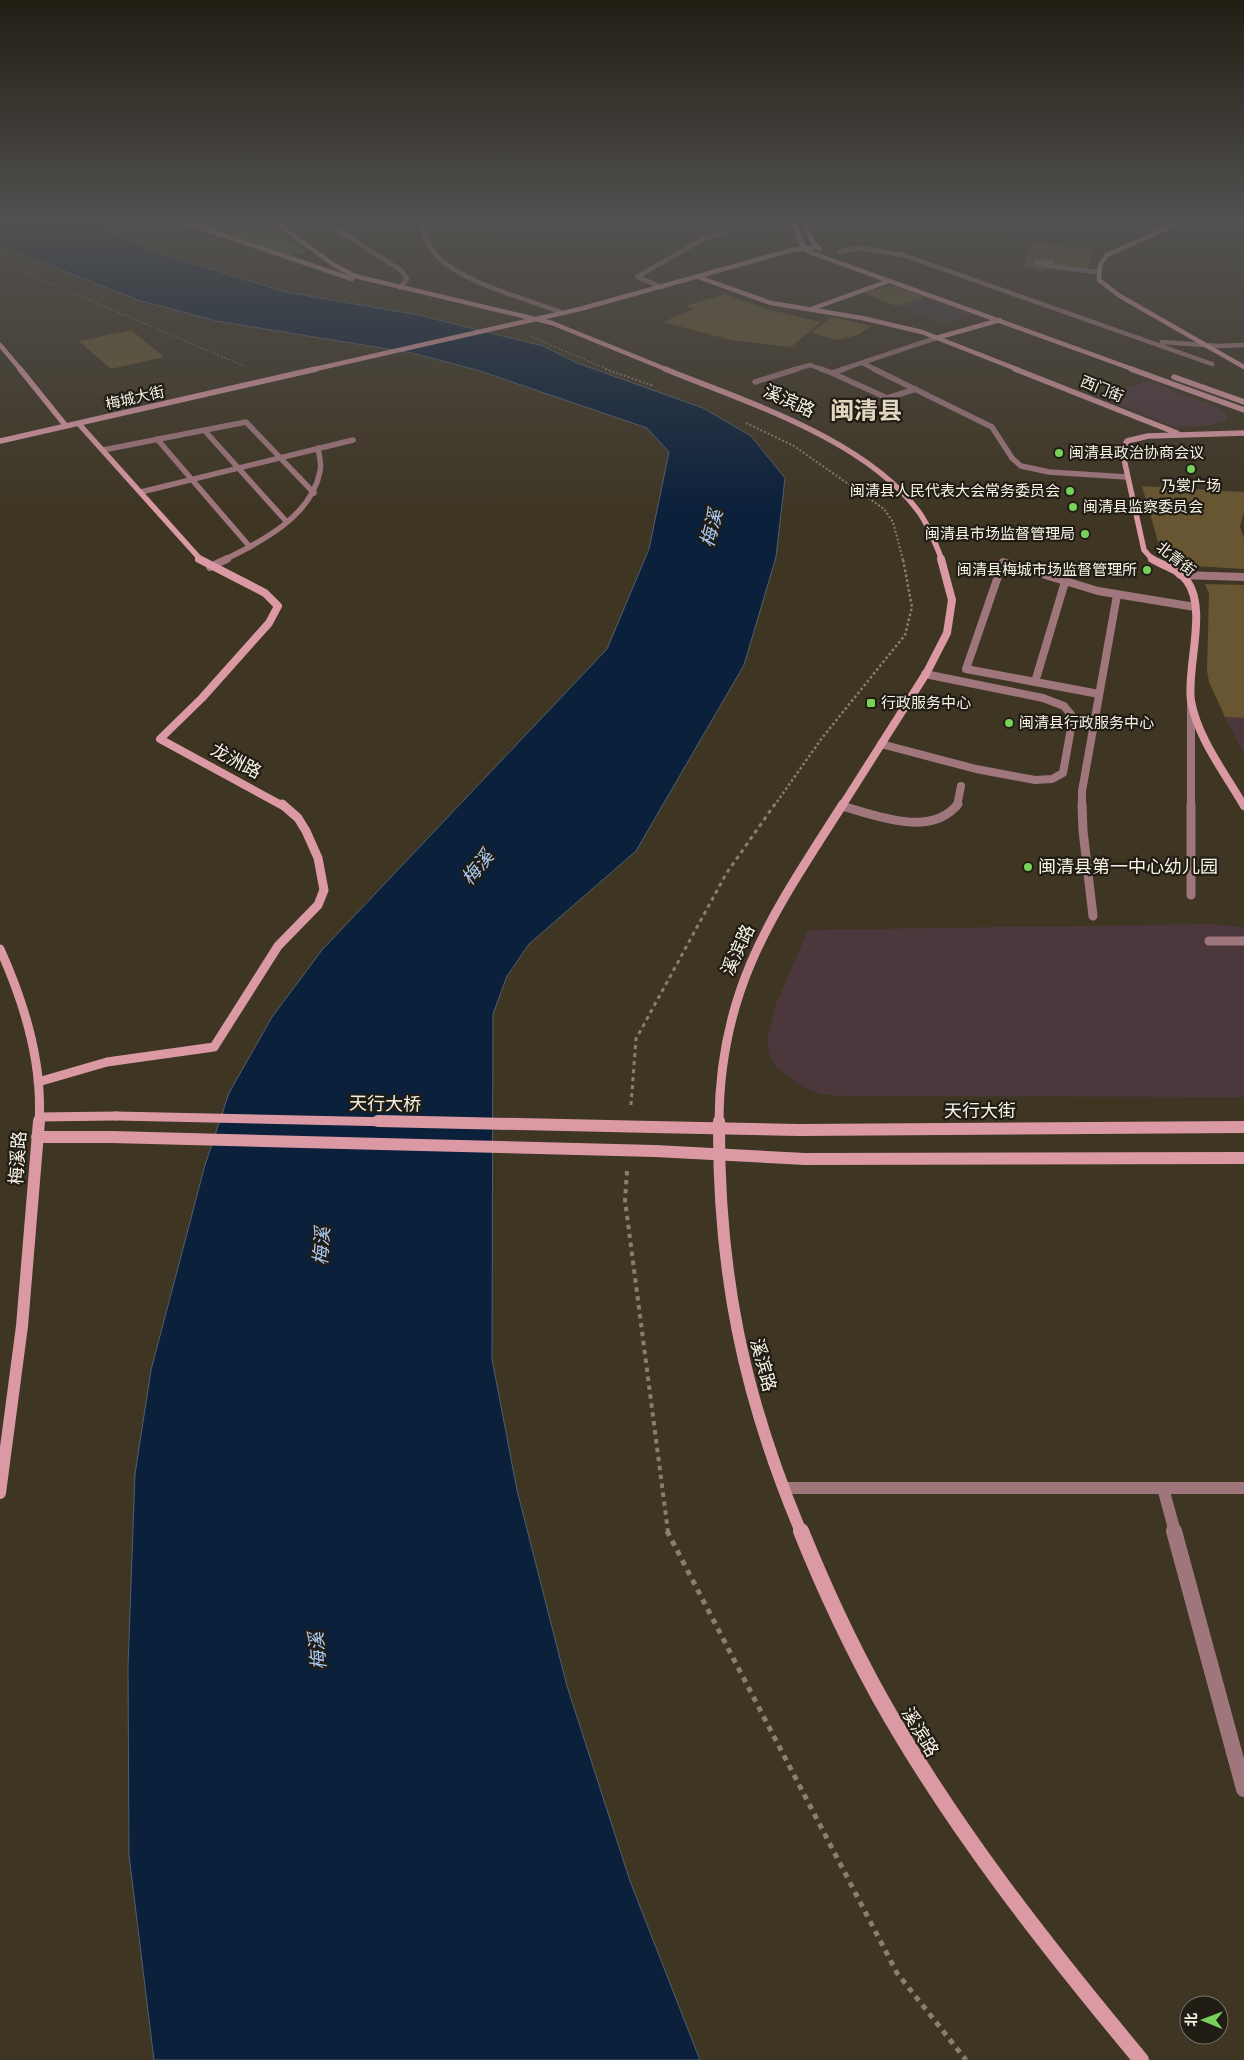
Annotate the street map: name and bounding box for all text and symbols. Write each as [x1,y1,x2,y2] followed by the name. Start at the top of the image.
[1078,372,1126,406] street label: 西门街
[760,380,818,422] street label: 溪滨路
[104,382,166,414] street label: 梅城大街
[830,397,902,425] district label: 闽清县
[1069,444,1204,462] place label: 闽清县政治协商会议
[1053,447,1065,459] marker: 闽清县政治协商会议
[1185,463,1197,475] marker: 乃裳广场
[1161,477,1221,495] place label: 乃裳广场
[850,482,1060,500] place label: 闽清县人民代表大会常务委员会
[1064,485,1076,497] marker: 闽清县人民代表大会常务委员会
[1083,498,1203,516] place label: 闽清县监察委员会
[1067,501,1079,513] marker: 闽清县监察委员会
[695,505,728,549] water label: 梅溪
[925,525,1075,543] place label: 闽清县市场监督管理局
[1079,528,1091,540] marker: 闽清县市场监督管理局
[1153,538,1199,580] street label: 北青街
[957,561,1137,579] place label: 闽清县梅城市场监督管理所
[1141,564,1153,576] marker: 闽清县梅城市场监督管理所
[881,694,971,712] place label: 行政服务中心
[865,697,877,709] marker: 行政服务中心
[1019,714,1154,732] place label: 闽清县行政服务中心
[1003,717,1015,729] marker: 闽清县行政服务中心
[207,739,265,783] street label: 龙洲路
[456,844,500,889] water label: 梅溪
[1038,856,1218,878] place label: 闽清县第一中心幼儿园
[1022,861,1034,873] marker: 闽清县第一中心幼儿园
[717,921,759,979] street label: 溪滨路
[349,1092,421,1116] street label: 天行大桥
[944,1100,1016,1122] street label: 天行大街
[5,1130,31,1186] street label: 梅溪路
[309,1224,334,1266] water label: 梅溪
[745,1336,781,1394] street label: 溪滨路
[304,1629,331,1671] water label: 梅溪
[897,1703,943,1761] street label: 溪滨路
[1179,1995,1229,2045] north arrow
[1183,2013,1200,2027] text: 北

